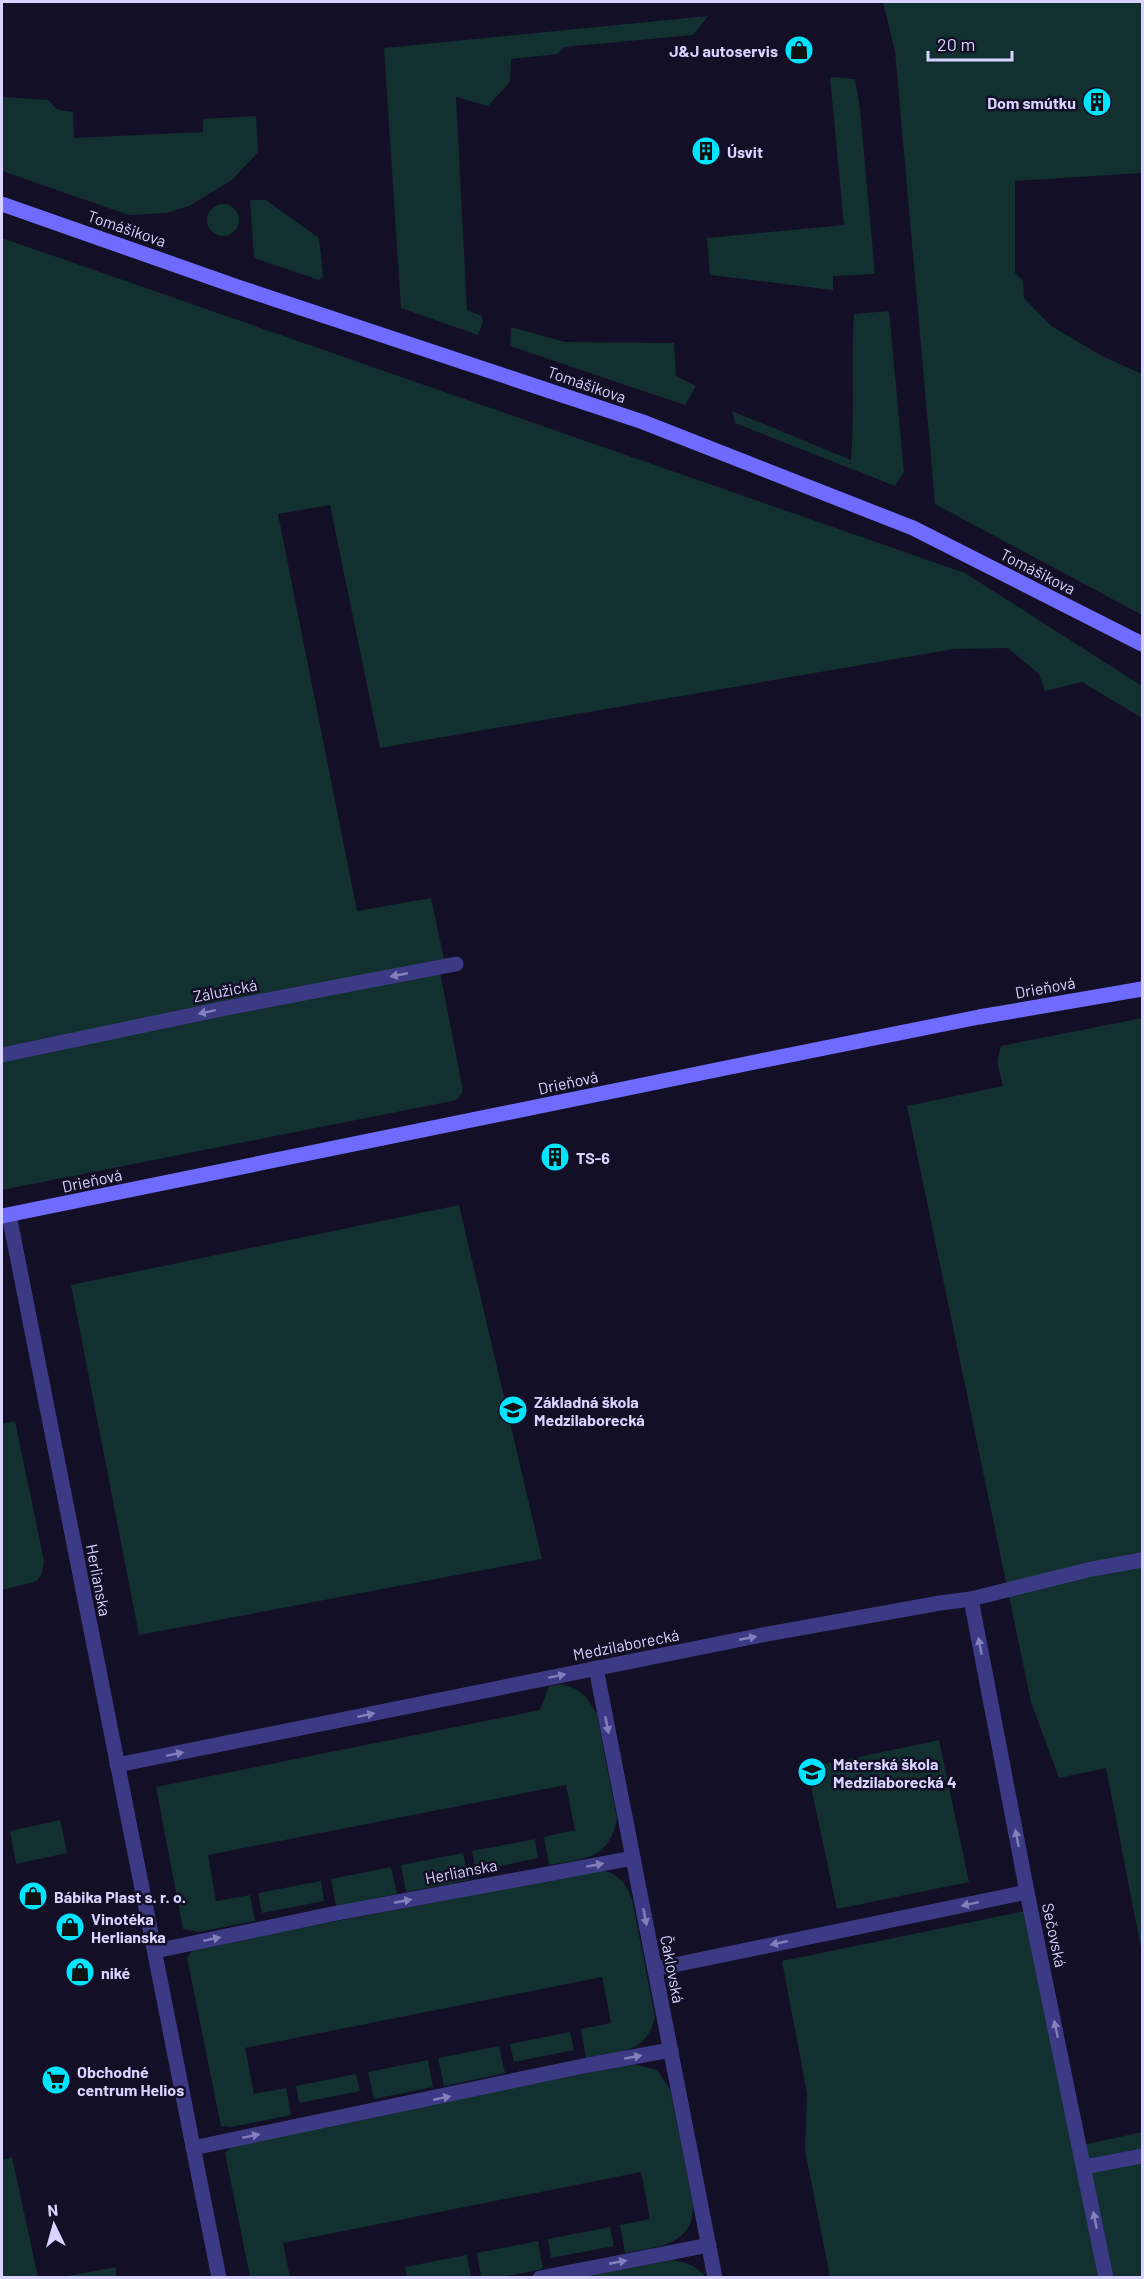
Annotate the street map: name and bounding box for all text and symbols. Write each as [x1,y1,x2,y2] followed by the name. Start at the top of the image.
[928,24,1012,62] scale bar
[937,33,975,55] text: 20 m
[783,34,815,66] shop icon: J&J autoservis
[669,41,778,60] place label: J&J autoservis
[1081,86,1113,118] building icon: Dom smútku
[987,93,1076,112] place label: Dom smútku
[690,135,722,167] building icon: Úsvit
[727,142,763,161] place label: Úsvit
[85,206,169,250] street label: Tomášikova
[545,362,629,406] street label: Tomášikova
[997,544,1079,598] street label: Tomášikova
[389,971,408,980] one-way arrow
[1013,972,1077,1002] street label: Drieňová
[191,974,259,1006] street label: Zálužická
[198,1008,217,1017] one-way arrow
[536,1066,600,1098] street label: Drieňová
[539,1141,571,1173] building icon: TS-6
[576,1148,610,1167] place label: TS-6
[60,1164,124,1196] street label: Drieňová
[534,1392,645,1429] place label: Základná škola Medzilaborecká
[497,1394,529,1426] school or university icon: Základná škola Medzilaborecká
[83,1542,115,1618] street label: Herlianska
[571,1624,681,1664] street label: Medzilaborecká
[739,1633,758,1642] one-way arrow
[975,1637,984,1656] one-way arrow
[548,1671,567,1680] one-way arrow
[357,1710,376,1719] one-way arrow
[603,1716,612,1735] one-way arrow
[165,1749,184,1758] one-way arrow
[833,1754,957,1791] place label: Materská škola Medzilaborecká 4
[796,1756,828,1788] school or university icon: Materská škola Medzilaborecká 4
[1012,1828,1021,1847] one-way arrow
[423,1855,499,1887] street label: Herlianska
[586,1860,605,1869] one-way arrow
[17,1880,49,1912] shop icon: Bábika Plast s. r. o.
[54,1887,186,1906] place label: Bábika Plast s. r. o.
[394,1896,413,1905] one-way arrow
[960,1900,979,1909] one-way arrow
[1039,1901,1071,1969] street label: Sečovská
[641,1907,650,1926] one-way arrow
[91,1909,166,1946] place label: Vinotéka Herlianska
[54,1911,86,1943] shop icon: Vinotéka Herlianska
[657,1933,689,2005] street label: Čaklovská
[203,1934,221,1944] one-way arrow
[770,1939,788,1949] one-way arrow
[64,1956,96,1988] shop icon: niké
[101,1963,131,1982] place label: niké
[1050,2020,1060,2038] one-way arrow
[623,2052,642,2061] one-way arrow
[77,2062,184,2099] place label: Obchodné centrum Helios
[40,2064,72,2096] supermarket icon: Obchodné centrum Helios
[433,2092,451,2102] one-way arrow
[241,2131,260,2140] one-way arrow
[24,2195,84,2255] north arrow
[47,2200,59,2219] text: N
[1090,2210,1099,2229] one-way arrow
[608,2257,627,2266] one-way arrow

